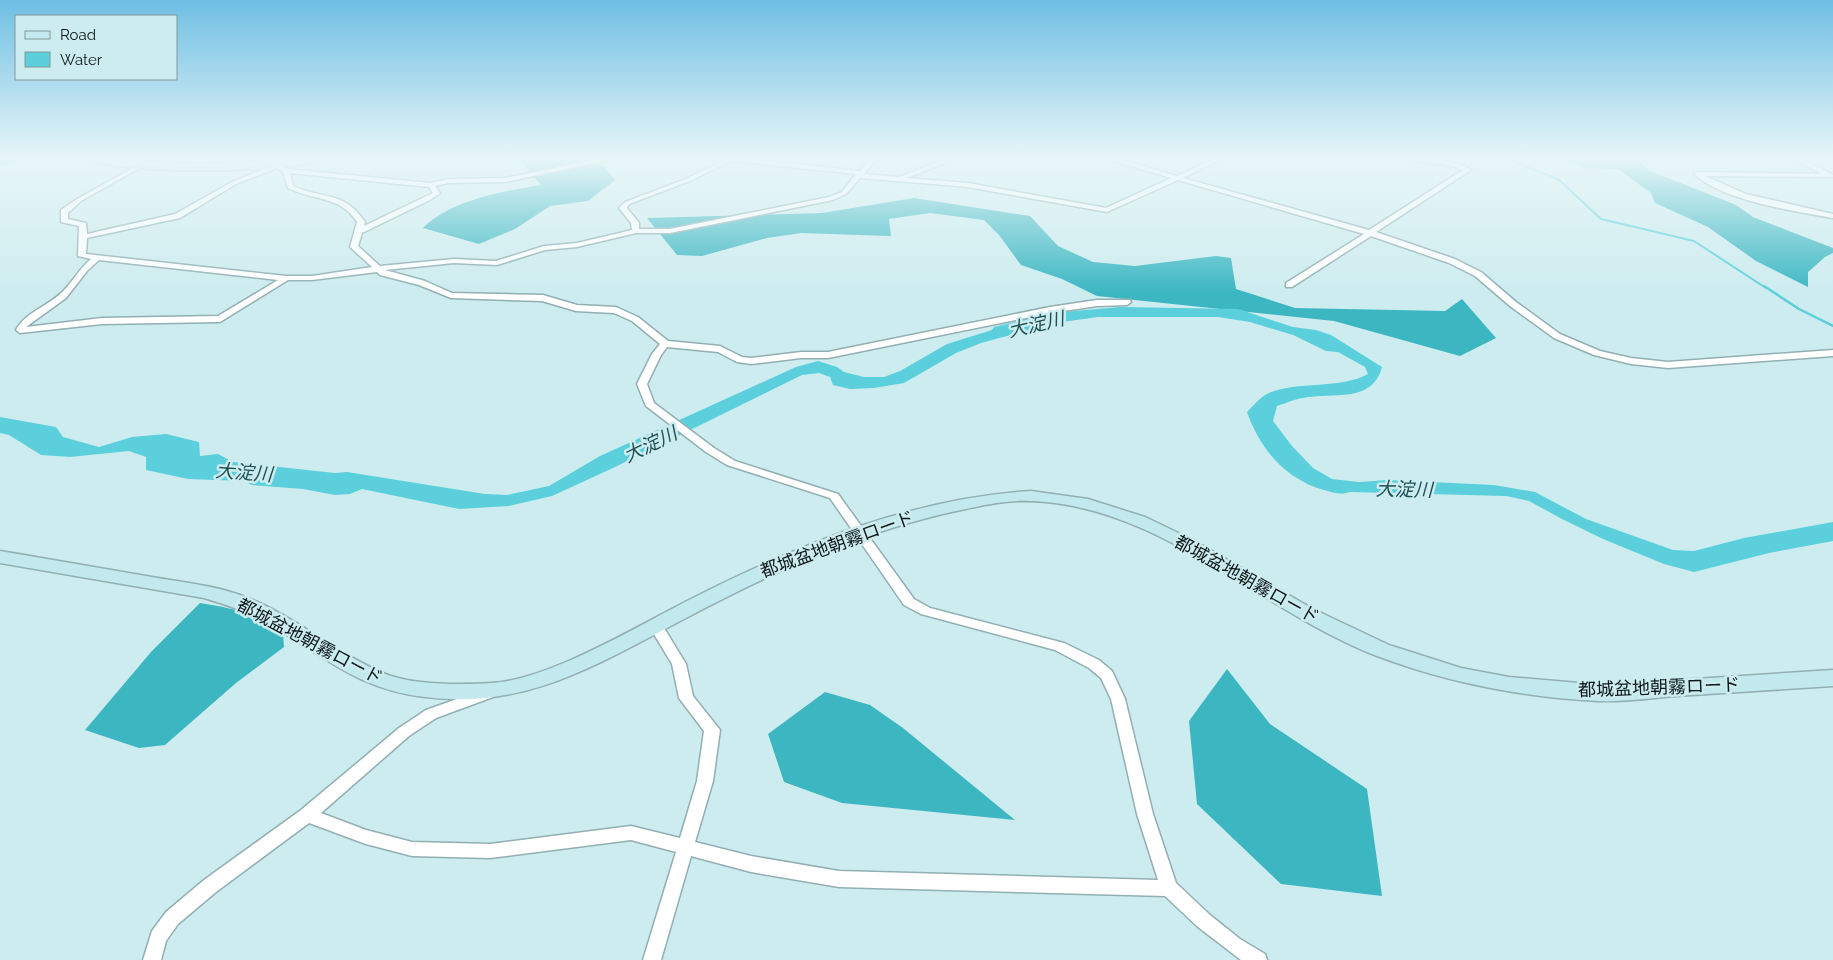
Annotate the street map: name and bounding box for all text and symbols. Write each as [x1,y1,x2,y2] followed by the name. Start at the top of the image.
[15,15,178,80] legend
[60,26,96,44] text: Road
[60,51,103,69] text: Water
[1006,306,1068,341] water label: 大淀川
[620,421,682,466] water label: 大淀川
[215,459,275,485] water label: 大淀川
[1375,478,1435,501] water label: 大淀川
[757,506,917,582] street label: 都城盆地朝霧ロード
[1171,531,1323,627] street label: 都城盆地朝霧ロード
[234,594,386,688] street label: 都城盆地朝霧ロード
[1578,674,1740,700] street label: 都城盆地朝霧ロード

